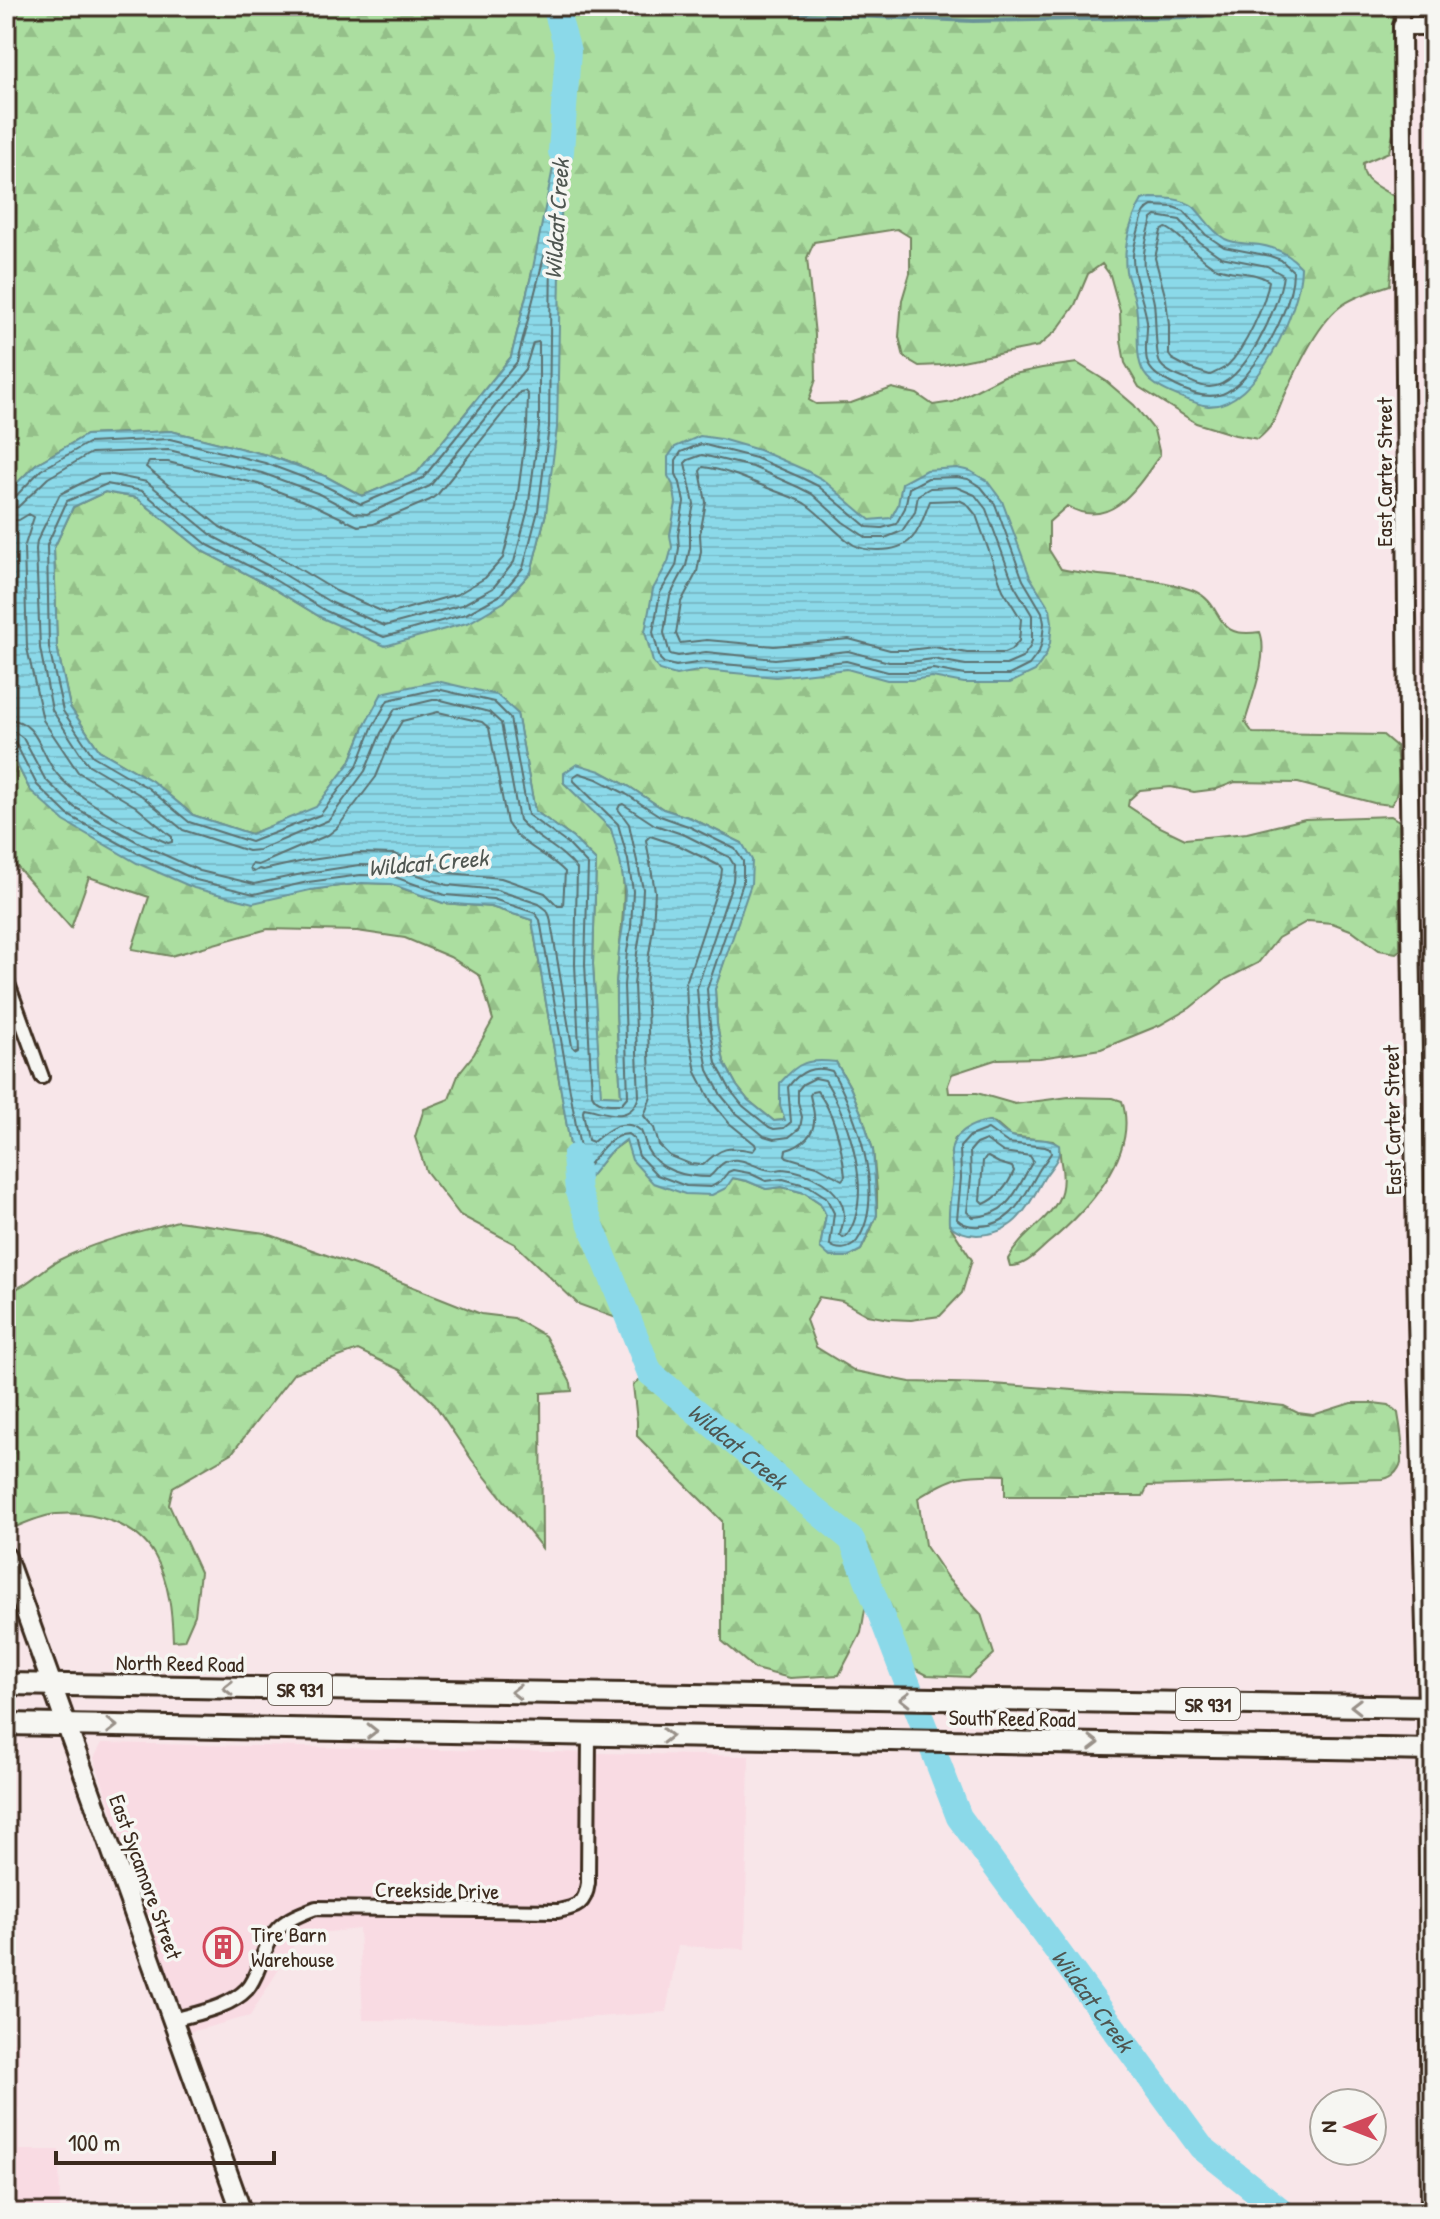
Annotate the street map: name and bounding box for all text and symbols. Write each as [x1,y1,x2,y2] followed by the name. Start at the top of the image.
[536,156,576,280] water label: Wildcat Creek
[1369,397,1399,547] street label: East Carter Street
[367,841,491,883] water label: Wildcat Creek
[1376,1044,1408,1195] street label: East Carter Street
[681,1395,796,1498] water label: Wildcat Creek
[116,1647,245,1679] street label: North Reed Road
[268,1673,332,1705] road number: SR 931
[221,1679,234,1696] one-way arrow
[509,1683,522,1701] one-way arrow
[1176,1688,1240,1720] road number: SR 931
[898,1690,911,1708] one-way arrow
[1349,1697,1362,1714] one-way arrow
[948,1702,1076,1734] street label: South Reed Road
[106,1717,119,1734] one-way arrow
[366,1722,379,1740] one-way arrow
[661,1727,674,1745] one-way arrow
[1088,1734,1101,1752] one-way arrow
[102,1790,190,1964] street label: East Sycamore Street
[375,1874,500,1906] street label: Creekside Drive
[251,1919,335,1974] place label: Tire Barn Warehouse
[202,1926,244,1968] building icon: Tire Barn Warehouse
[1045,1942,1143,2060] water label: Wildcat Creek
[1308,2087,1388,2167] north arrow
[56,2115,274,2165] scale bar
[1313,2121,1343,2133] text: N
[68,2126,120,2158] text: 100 m

